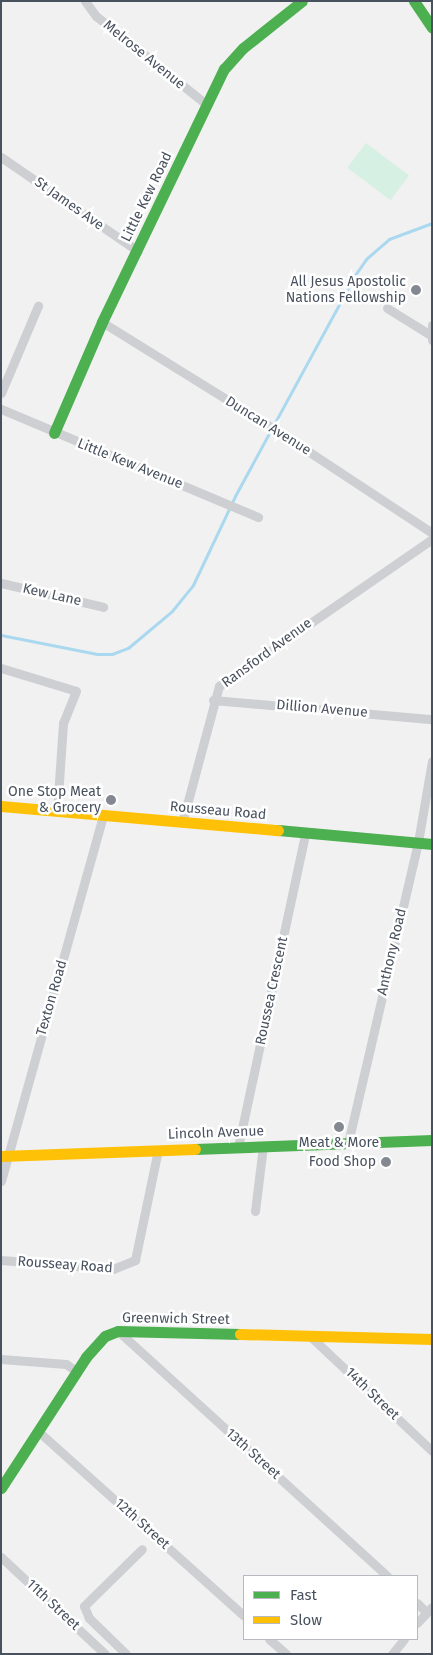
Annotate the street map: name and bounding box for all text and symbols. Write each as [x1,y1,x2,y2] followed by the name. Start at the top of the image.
[100,17,188,93] street label: Melrose Avenue
[118,149,176,245] street label: Little Kew Road
[31,174,107,234] street label: St James Ave
[286,274,406,306] place label: All Jesus Apostolic Nations Fellowship
[410,284,422,296] marker: All Jesus Apostolic Nations Fellowship
[222,393,314,459] street label: Duncan Avenue
[75,435,185,493] street label: Little Kew Avenue
[21,580,83,610] street label: Kew Lane
[219,615,315,691] street label: Ransford Avenue
[276,697,368,721] street label: Dillion Avenue
[8,784,101,816] place label: One Stop Meat & Grocery
[105,794,117,806] marker: One Stop Meat & Grocery
[169,798,267,824] street label: Rousseau Road
[374,907,410,997] street label: Anthony Road
[252,935,292,1047] street label: Roussea Crescent
[33,958,71,1038] street label: Texton Road
[333,1121,345,1133] marker: Meat & More
[168,1123,264,1143] street label: Lincoln Avenue
[299,1135,379,1151] place label: Meat & More
[309,1154,376,1170] place label: Food Shop
[380,1156,392,1168] marker: Food Shop
[17,1253,113,1277] street label: Rousseay Road
[122,1310,230,1328] street label: Greenwich Street
[342,1364,402,1424] street label: 14th Street
[222,1425,284,1483] street label: 13th Street
[111,1495,173,1553] street label: 12th Street
[243,1575,418,1640] legend
[23,1576,83,1634] street label: 11th Street
[290,1586,317,1604] text: Fast
[290,1611,322,1629] text: Slow

